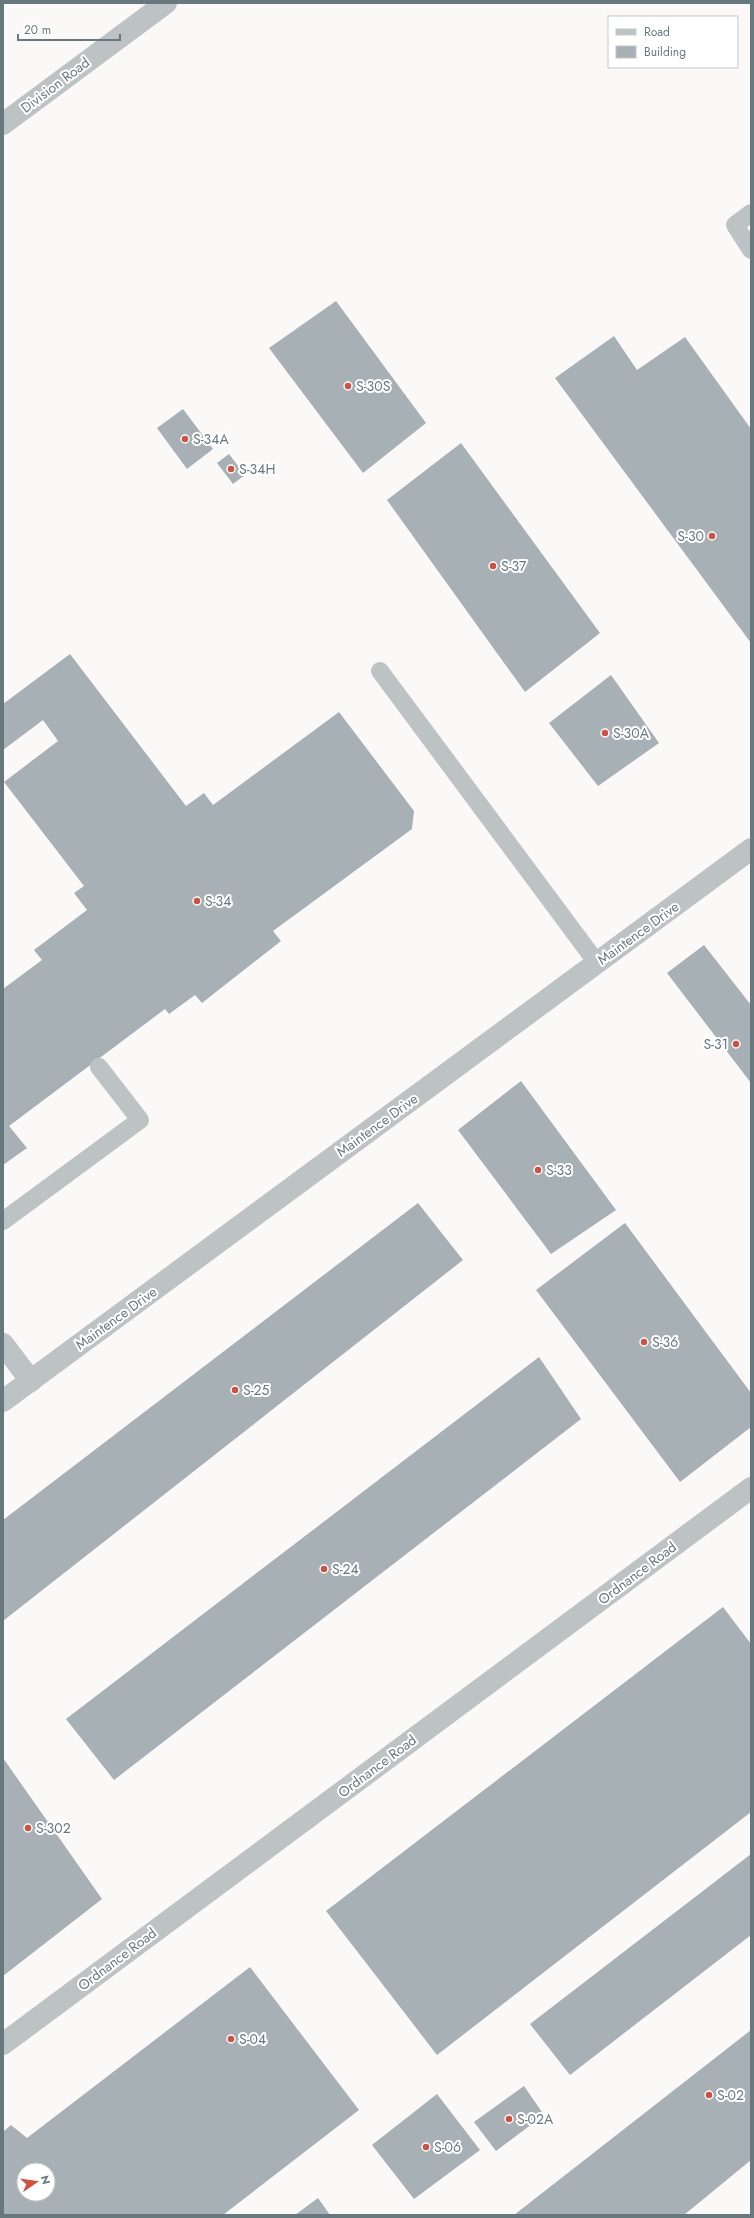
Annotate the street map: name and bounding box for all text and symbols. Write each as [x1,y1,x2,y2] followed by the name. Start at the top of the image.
[18,16,120,42] scale bar
[608,16,738,68] legend
[24,21,51,39] text: 20 m
[644,23,670,41] text: Road
[644,43,686,61] text: Building
[16,52,94,118] street label: Division Road
[356,376,391,396] place label: S-30S
[343,381,353,391] marker: S-30S
[193,429,229,449] place label: S-34A
[180,434,190,444] marker: S-34A
[239,459,275,479] place label: S-34H
[226,464,236,474] marker: S-34H
[677,526,704,546] place label: S-30
[707,531,717,541] marker: S-30
[501,556,527,576] place label: S-37
[488,561,498,571] marker: S-37
[613,723,650,743] place label: S-30A
[600,728,610,738] marker: S-30A
[205,891,231,911] place label: S-34
[192,896,202,906] marker: S-34
[593,897,683,969] street label: Maintence Drive
[703,1034,728,1054] place label: S-31
[731,1039,741,1049] marker: S-31
[332,1089,422,1161] street label: Maintence Drive
[546,1160,572,1180] place label: S-33
[533,1165,543,1175] marker: S-33
[71,1282,161,1354] street label: Maintence Drive
[652,1332,678,1352] place label: S-36
[639,1337,649,1347] marker: S-36
[243,1380,270,1400] place label: S-25
[230,1385,240,1395] marker: S-25
[594,1537,680,1609] street label: Ordnance Road
[332,1559,359,1579] place label: S-24
[319,1564,329,1574] marker: S-24
[334,1730,420,1802] street label: Ordnance Road
[36,1818,71,1838] place label: S-302
[23,1823,33,1833] marker: S-302
[74,1923,160,1995] street label: Ordnance Road
[239,2029,266,2049] place label: S-04
[226,2034,236,2044] marker: S-04
[717,2085,744,2105] place label: S-02
[704,2090,714,2100] marker: S-02
[517,2109,554,2129] place label: S-02A
[504,2114,514,2124] marker: S-02A
[434,2137,461,2157] place label: S-06
[421,2142,431,2152] marker: S-06
[16,2162,56,2202] north arrow
[37,2174,55,2186] text: N

